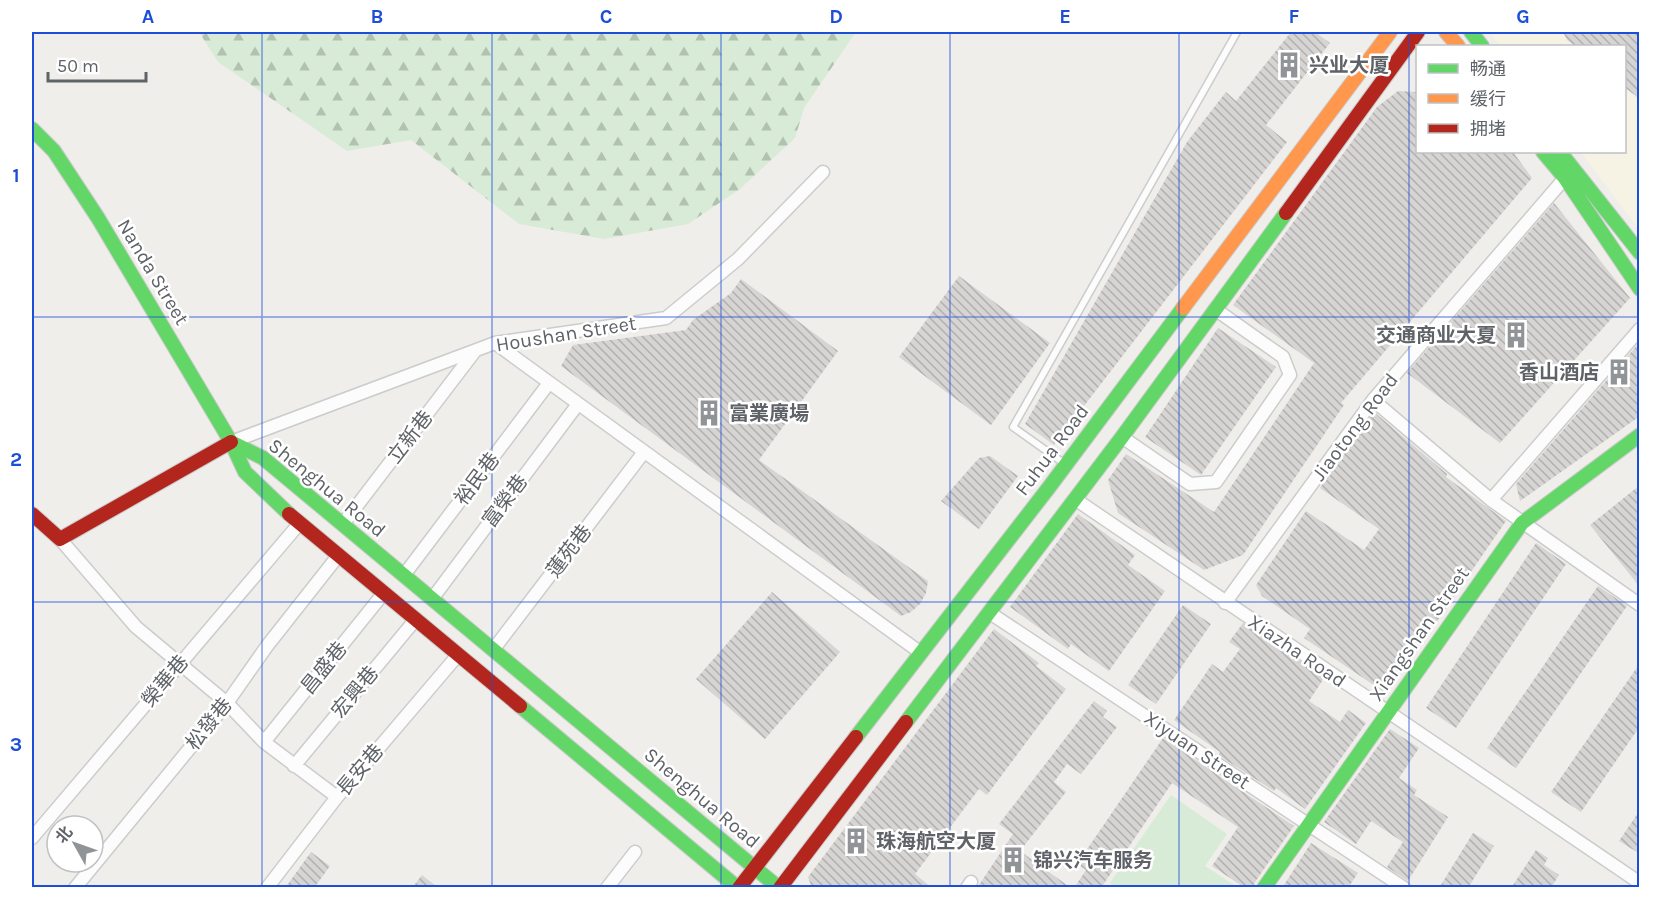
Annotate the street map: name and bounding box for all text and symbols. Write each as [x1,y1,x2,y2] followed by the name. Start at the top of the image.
[142,5,155,28] text: A
[371,5,383,28] text: B
[600,5,612,28] text: C
[829,5,843,28] text: D
[1059,5,1071,28] text: E
[1289,5,1300,28] text: F
[1516,5,1530,28] text: G
[48,45,146,83] scale bar
[1416,45,1626,153] legend
[1274,50,1304,80] building icon: 兴业大厦
[1309,54,1389,77] place label: 兴业大厦
[57,55,99,77] text: 50 m
[1470,58,1506,80] text: 畅通
[1470,88,1506,110] text: 缓行
[1470,118,1506,140] text: 拥堵
[12,164,20,187] text: 1
[112,215,194,329] street label: Nanda Street
[494,311,638,356] street label: Houshan Street
[1501,320,1531,350] building icon: 交通商业大夏
[1376,324,1496,347] place label: 交通商业大夏
[1604,357,1634,387] building icon: 香山酒店
[1519,361,1599,384] place label: 香山酒店
[1307,369,1403,485] street label: Jiaotong Road
[694,398,724,428] building icon: 富業廣場
[1010,400,1094,500] street label: Fuhua Road
[729,402,809,425] place label: 富業廣場
[382,406,438,468] street label: 立新巷
[264,434,390,542] street label: Shenghua Road
[10,448,22,471] text: 2
[450,448,504,510] street label: 裕民巷
[478,470,532,532] street label: 富榮巷
[542,520,596,582] street label: 蓮苑巷
[1364,562,1474,706] street label: Xiangshan Street
[1244,610,1350,692] street label: Xiazha Road
[296,637,352,699] street label: 昌盛巷
[137,651,193,711] street label: 榮華巷
[327,662,383,722] street label: 宏興巷
[181,693,237,755] street label: 松發巷
[1140,706,1255,794] street label: Xiyuan Street
[10,733,22,756] text: 3
[332,740,388,800] street label: 長安巷
[640,743,764,853] street label: Shenghua Road
[45,814,105,874] north arrow
[51,822,76,847] text: 北
[841,826,871,856] building icon: 珠海航空大厦
[876,830,996,853] place label: 珠海航空大厦
[998,845,1028,875] building icon: 锦兴汽车服务
[1033,849,1153,872] place label: 锦兴汽车服务

